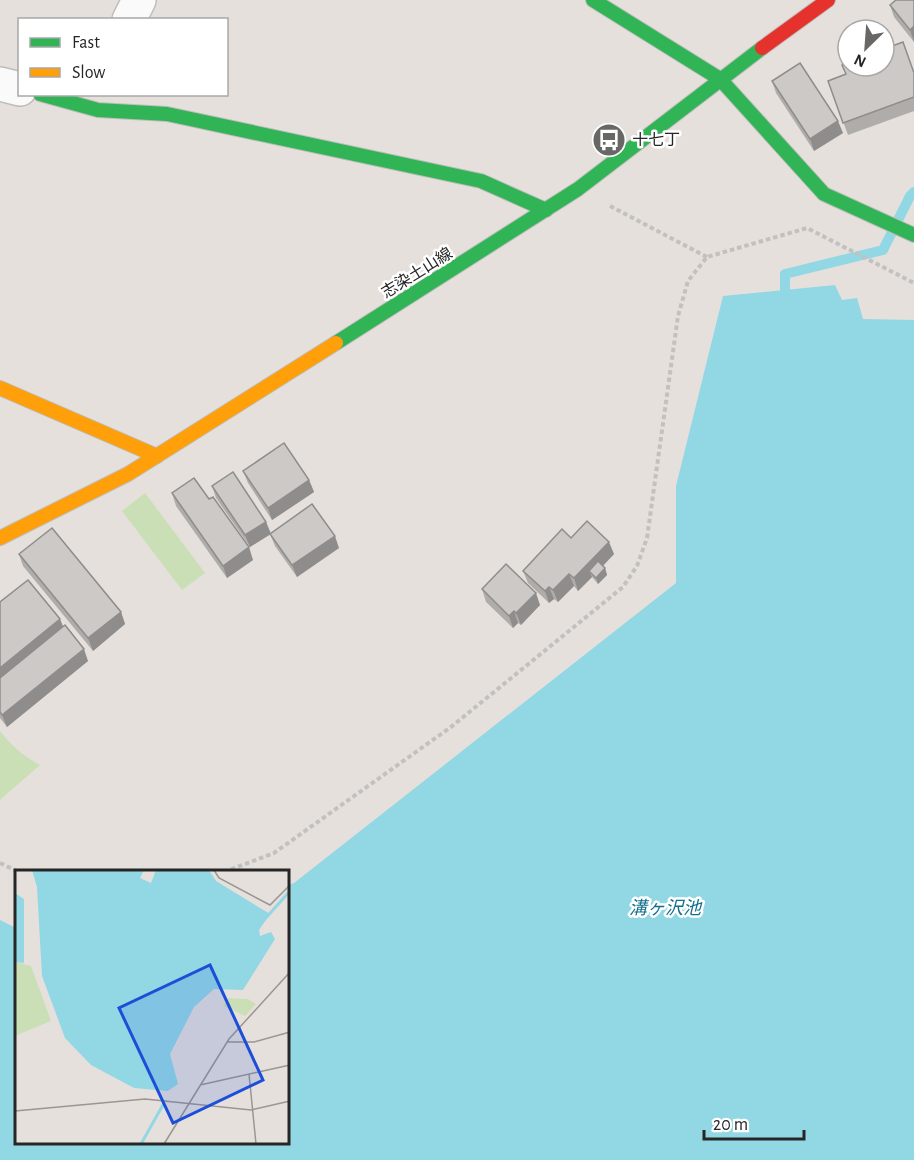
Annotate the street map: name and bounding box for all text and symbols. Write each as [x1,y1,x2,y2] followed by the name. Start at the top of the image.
[18,18,228,96] legend
[836,18,896,78] north arrow
[72,34,100,52] text: Fast
[852,51,869,70] text: N
[72,64,105,82] text: Slow
[591,122,627,158] bus stop icon: 十七丁
[632,132,680,148] place label: 十七丁
[378,244,455,301] street label: 志染土山線
[15,870,290,1145] inset map
[629,898,703,918] water label: 溝ヶ沢池
[704,1103,804,1141] scale bar
[713,1116,748,1134] text: 20 m

